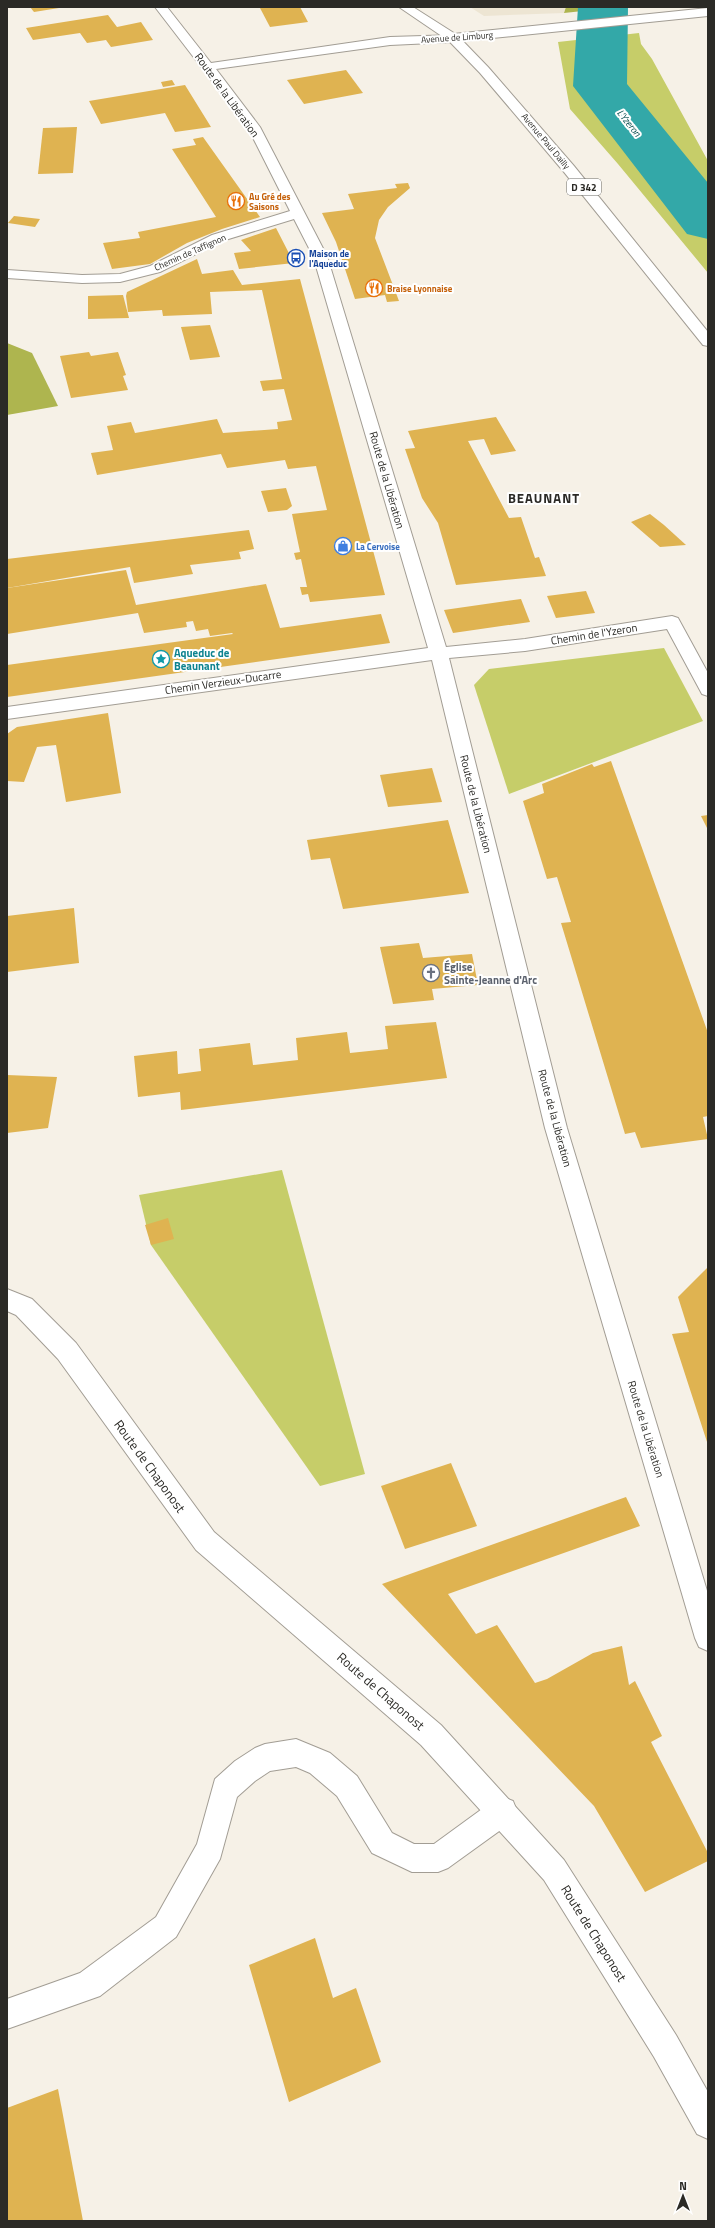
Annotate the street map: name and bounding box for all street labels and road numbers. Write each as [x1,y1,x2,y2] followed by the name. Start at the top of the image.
[420,28,494,46] street label: Avenue de Limburg
[191,50,263,141] street label: Route de la Libération
[519,110,574,172] street label: Avenue Paul Dailly
[567,179,601,195] road number: D 342
[152,230,228,274] street label: Chemin de Taffignon
[365,429,409,531] street label: Route de la Libération
[550,619,638,649] street label: Chemin de l'Yzeron
[164,666,283,698] street label: Chemin Verzieux-Ducarre
[456,753,496,855] street label: Route de la Libération
[534,1067,576,1169] street label: Route de la Libération
[624,1378,668,1480] street label: Route de la Libération
[109,1415,191,1517] street label: Route de Chaponost
[333,1647,430,1735] street label: Route de Chaponost
[556,1881,632,1986] street label: Route de Chaponost

